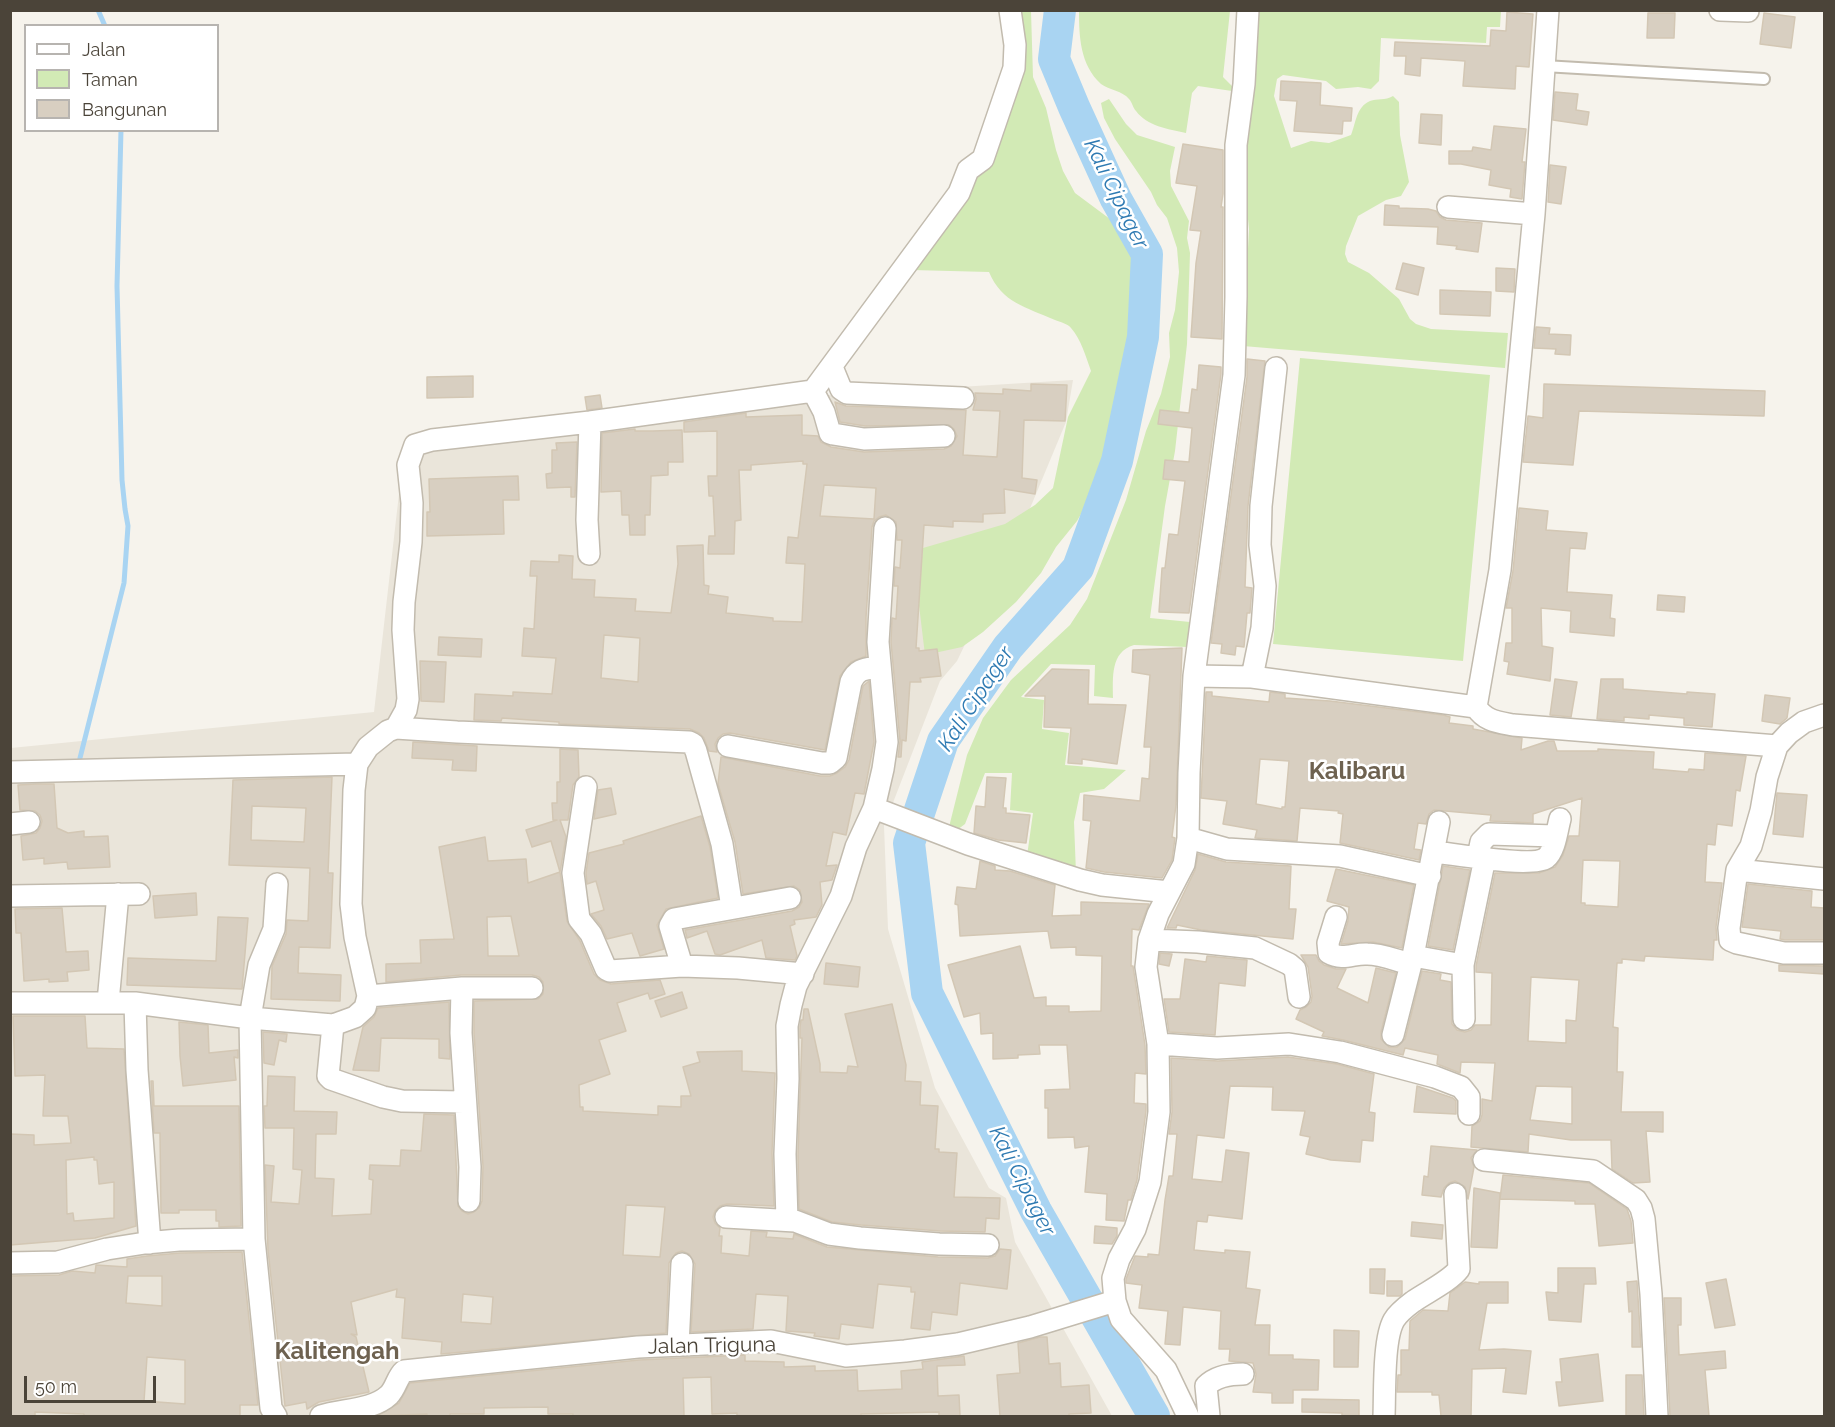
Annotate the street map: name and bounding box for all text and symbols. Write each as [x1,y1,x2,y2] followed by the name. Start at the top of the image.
[24,24,219,132] legend
[82,39,126,60] text: Jalan
[82,69,138,90] text: Taman
[82,99,167,120] text: Bangunan
[1078,134,1154,254] water label: Kali Cipager
[932,642,1020,756] water label: Kali Cipager
[1309,758,1405,786] district label: Kalibaru
[983,1122,1061,1240] water label: Kali Cipager
[648,1332,776,1360] street label: Jalan Triguna
[275,1338,399,1366] district label: Kalitengah
[27,1364,159,1402] scale bar
[35,1376,77,1397] text: 50 m

